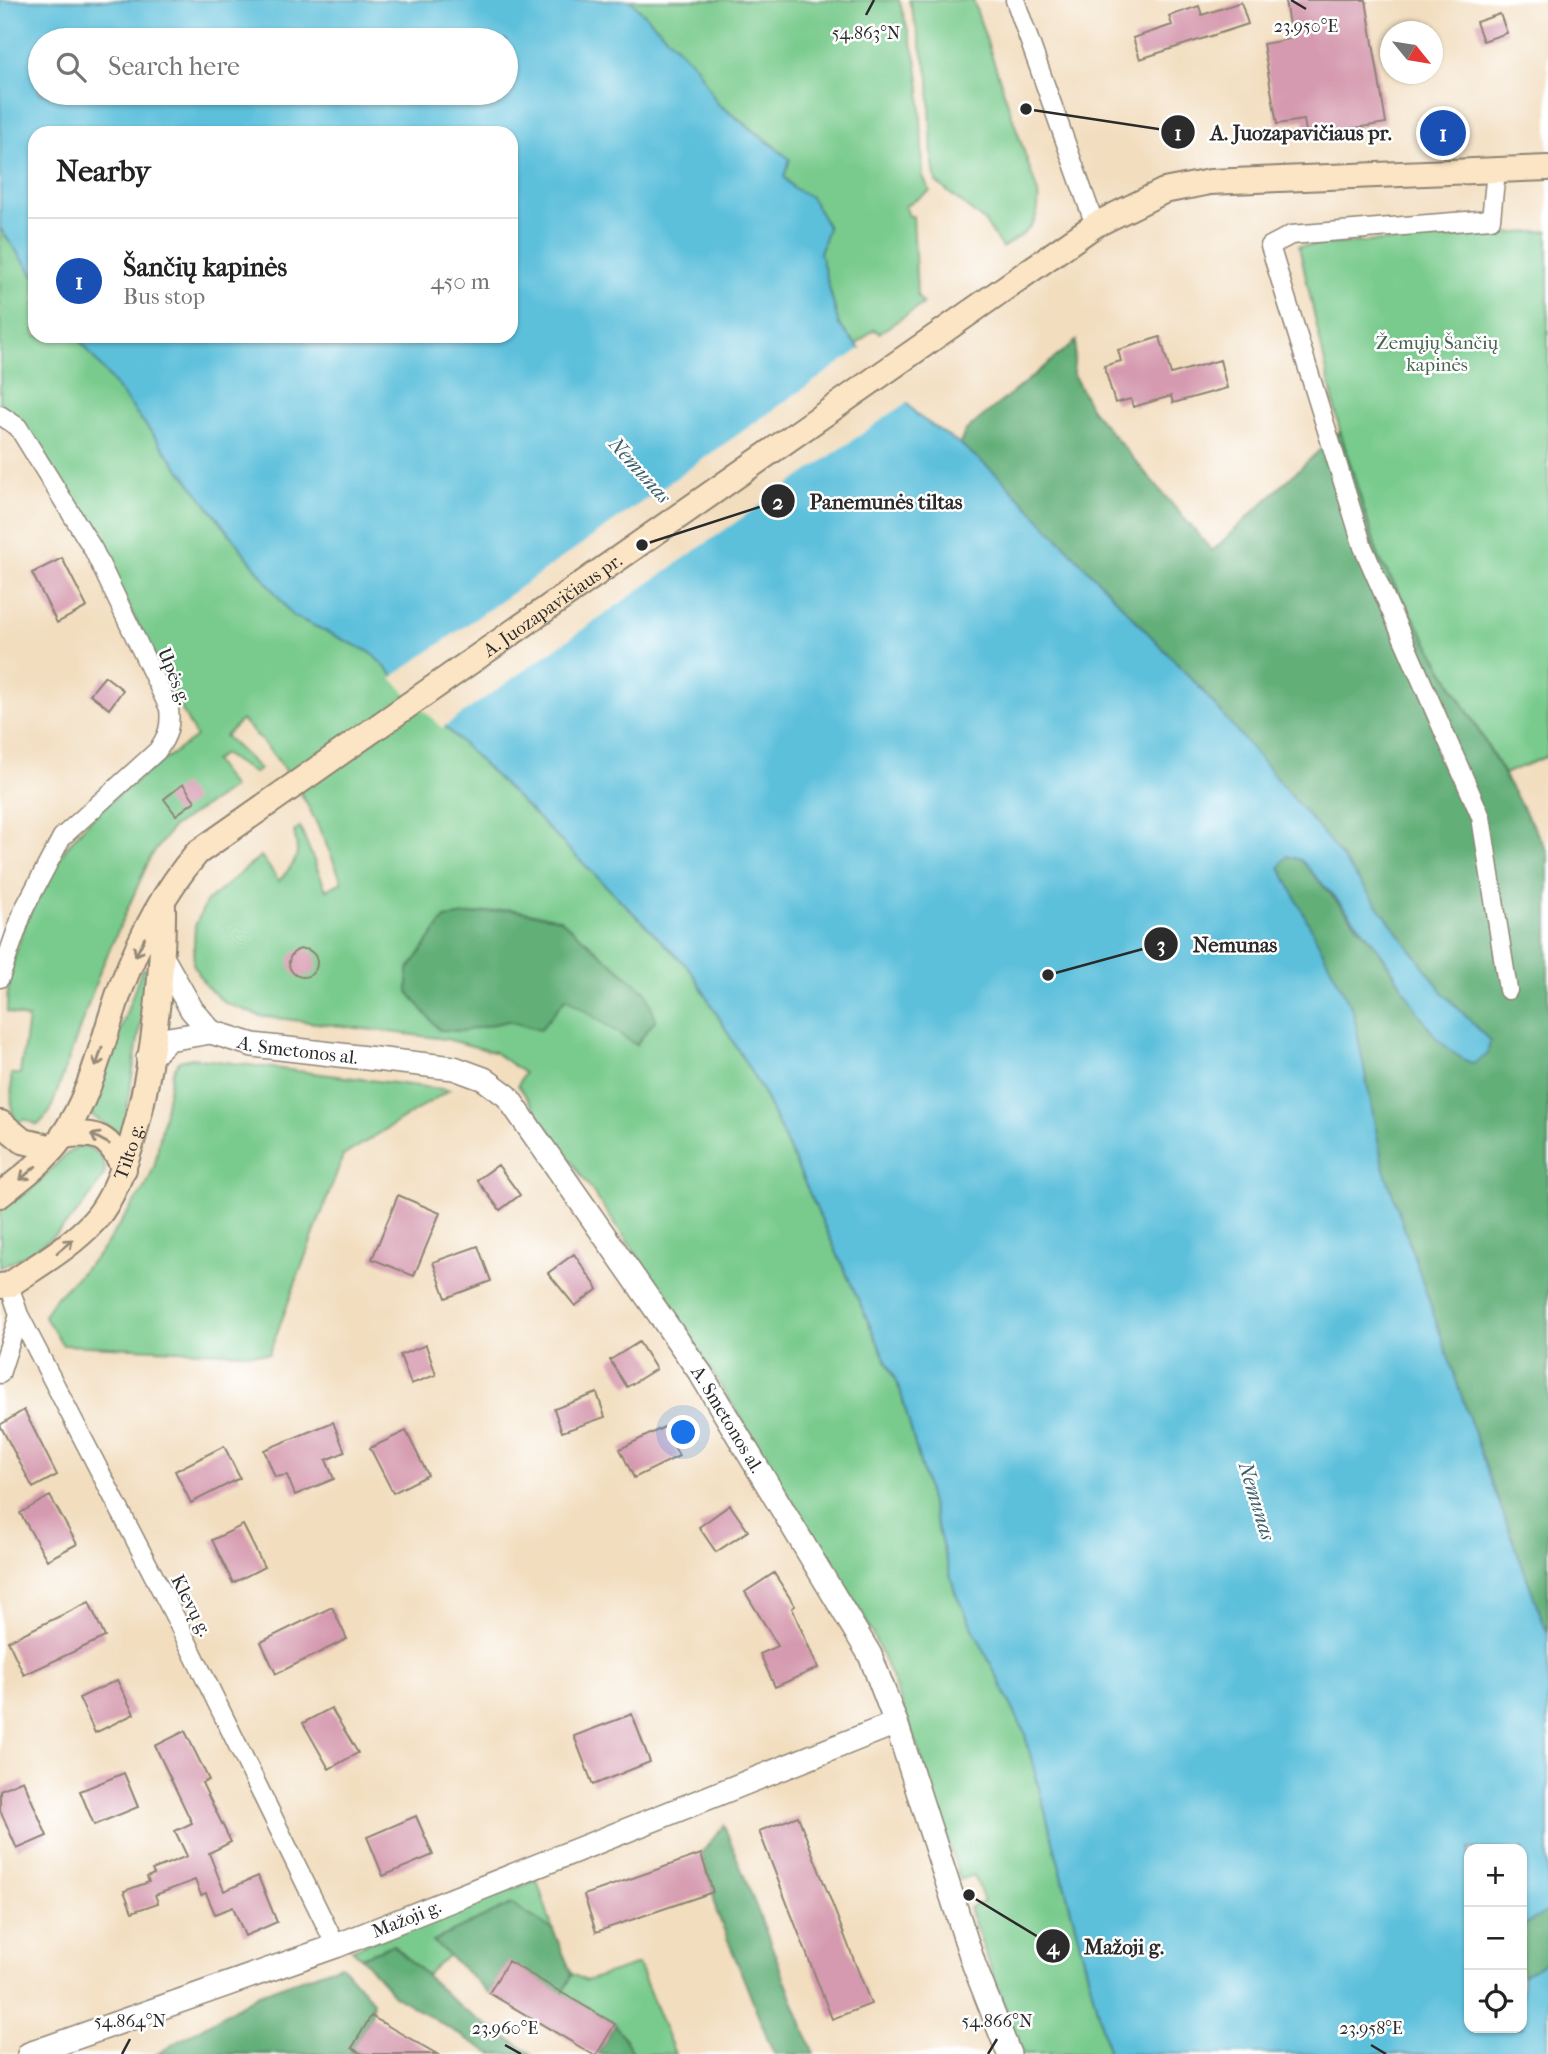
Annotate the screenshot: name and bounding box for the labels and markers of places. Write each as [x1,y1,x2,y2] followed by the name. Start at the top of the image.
[1420,107,1466,159] pin: 1
[1161,111,1406,153] callout: A. Juozapavičiaus pr.
[760,480,976,522] callout: Panemunės tiltas
[1144,923,1291,965] callout: Nemunas
[1035,1925,1178,1967] callout: Mažoji g.

